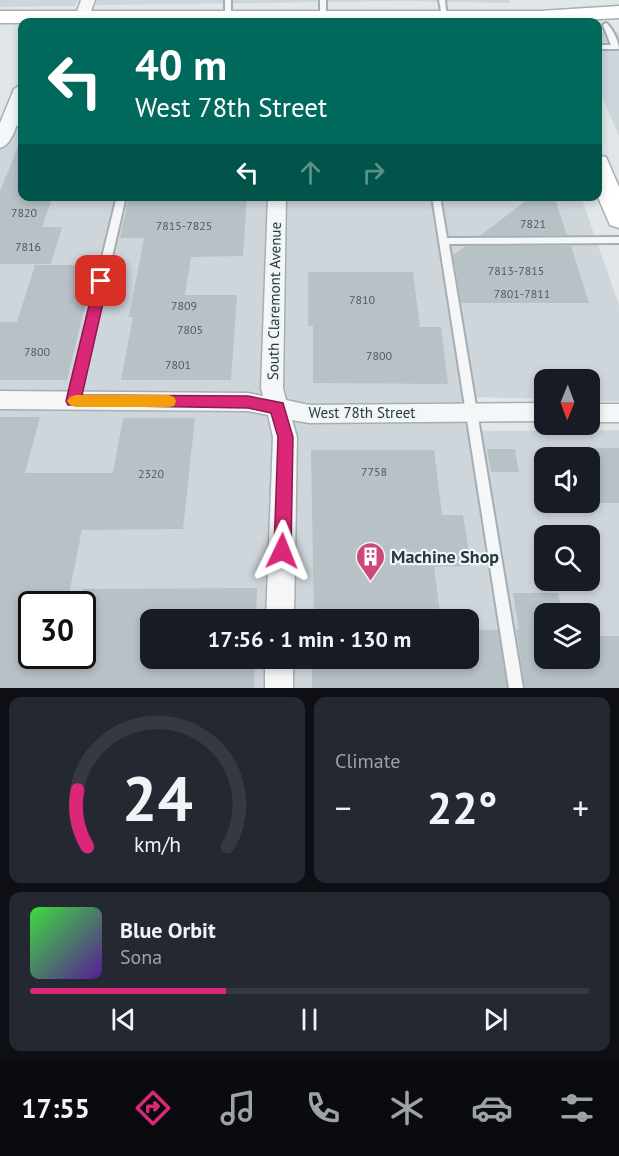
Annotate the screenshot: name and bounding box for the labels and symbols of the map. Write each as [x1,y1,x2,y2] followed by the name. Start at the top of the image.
[11,205,38,220] house number: 7820
[520,216,546,231] house number: 7821
[156,218,212,233] house number: 7815-7825
[263,222,285,380] street label: South Claremont Avenue
[15,239,41,254] house number: 7816
[75,255,126,306] pin
[488,263,544,278] house number: 7813-7815
[494,286,550,301] house number: 7801-7811
[349,292,376,307] house number: 7810
[171,298,197,313] house number: 7809
[177,322,203,337] house number: 7805
[24,344,51,359] house number: 7800
[366,348,393,363] house number: 7800
[165,357,191,372] house number: 7801
[534,369,600,435] north arrow
[309,403,415,422] street label: West 78th Street
[361,464,387,479] house number: 7758
[138,466,165,481] house number: 2320
[250,519,314,583] position arrow
[354,540,386,582] building icon: Machine Shop
[391,545,499,568] place label: Machine Shop
[18,591,96,669] speed limit sign: 30

